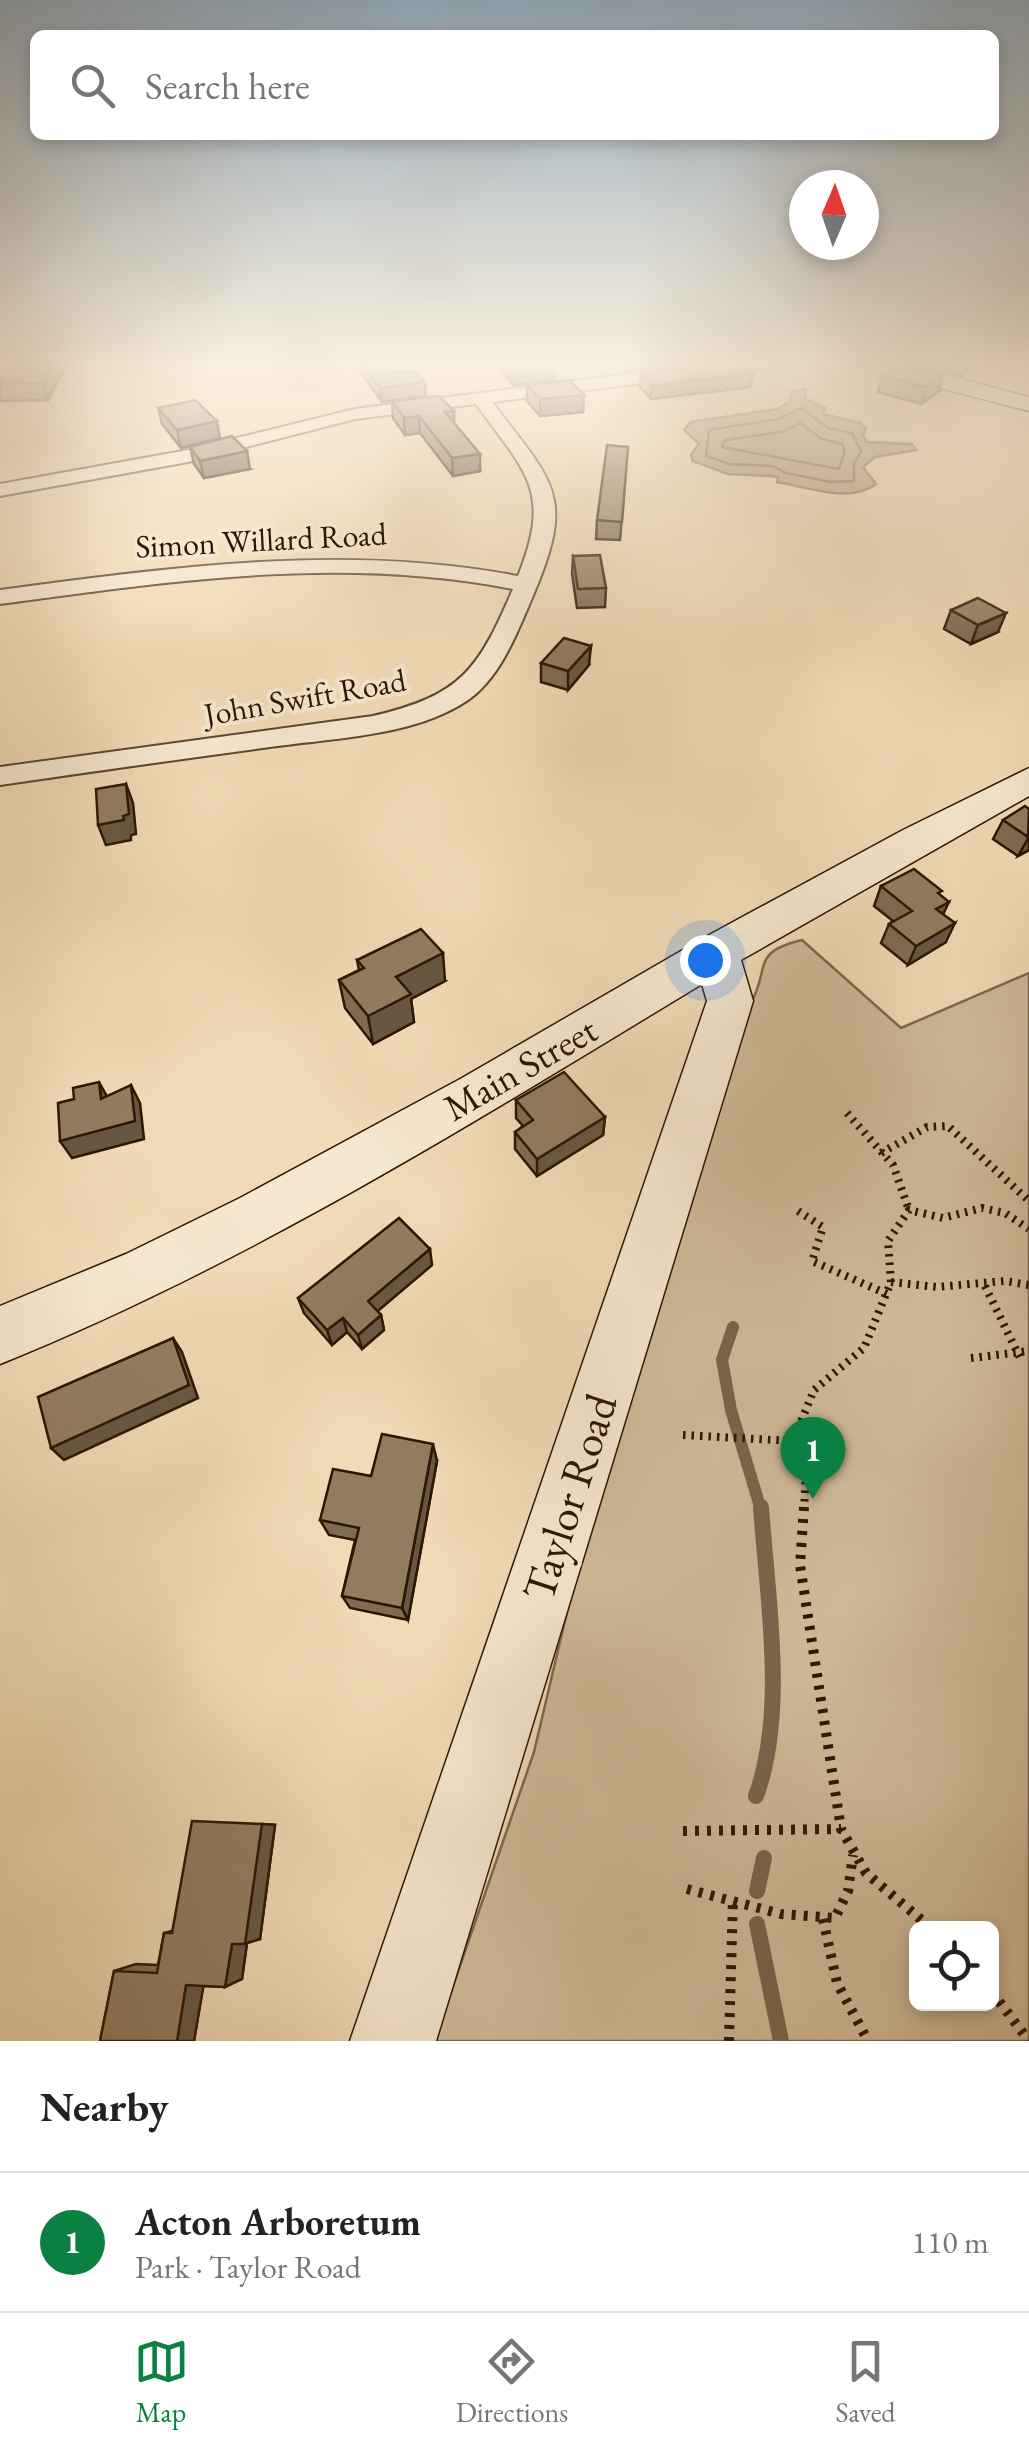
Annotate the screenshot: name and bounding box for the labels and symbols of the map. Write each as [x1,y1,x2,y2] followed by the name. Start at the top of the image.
[789,170,879,260] north arrow
[134,512,389,568] street label: Simon Willard Road
[198,658,410,736] street label: John Swift Road
[680,935,731,986] your location
[435,1004,606,1131] street label: Main Street
[508,1386,630,1608] street label: Taylor Road
[780,1416,846,1499] pin: 1

